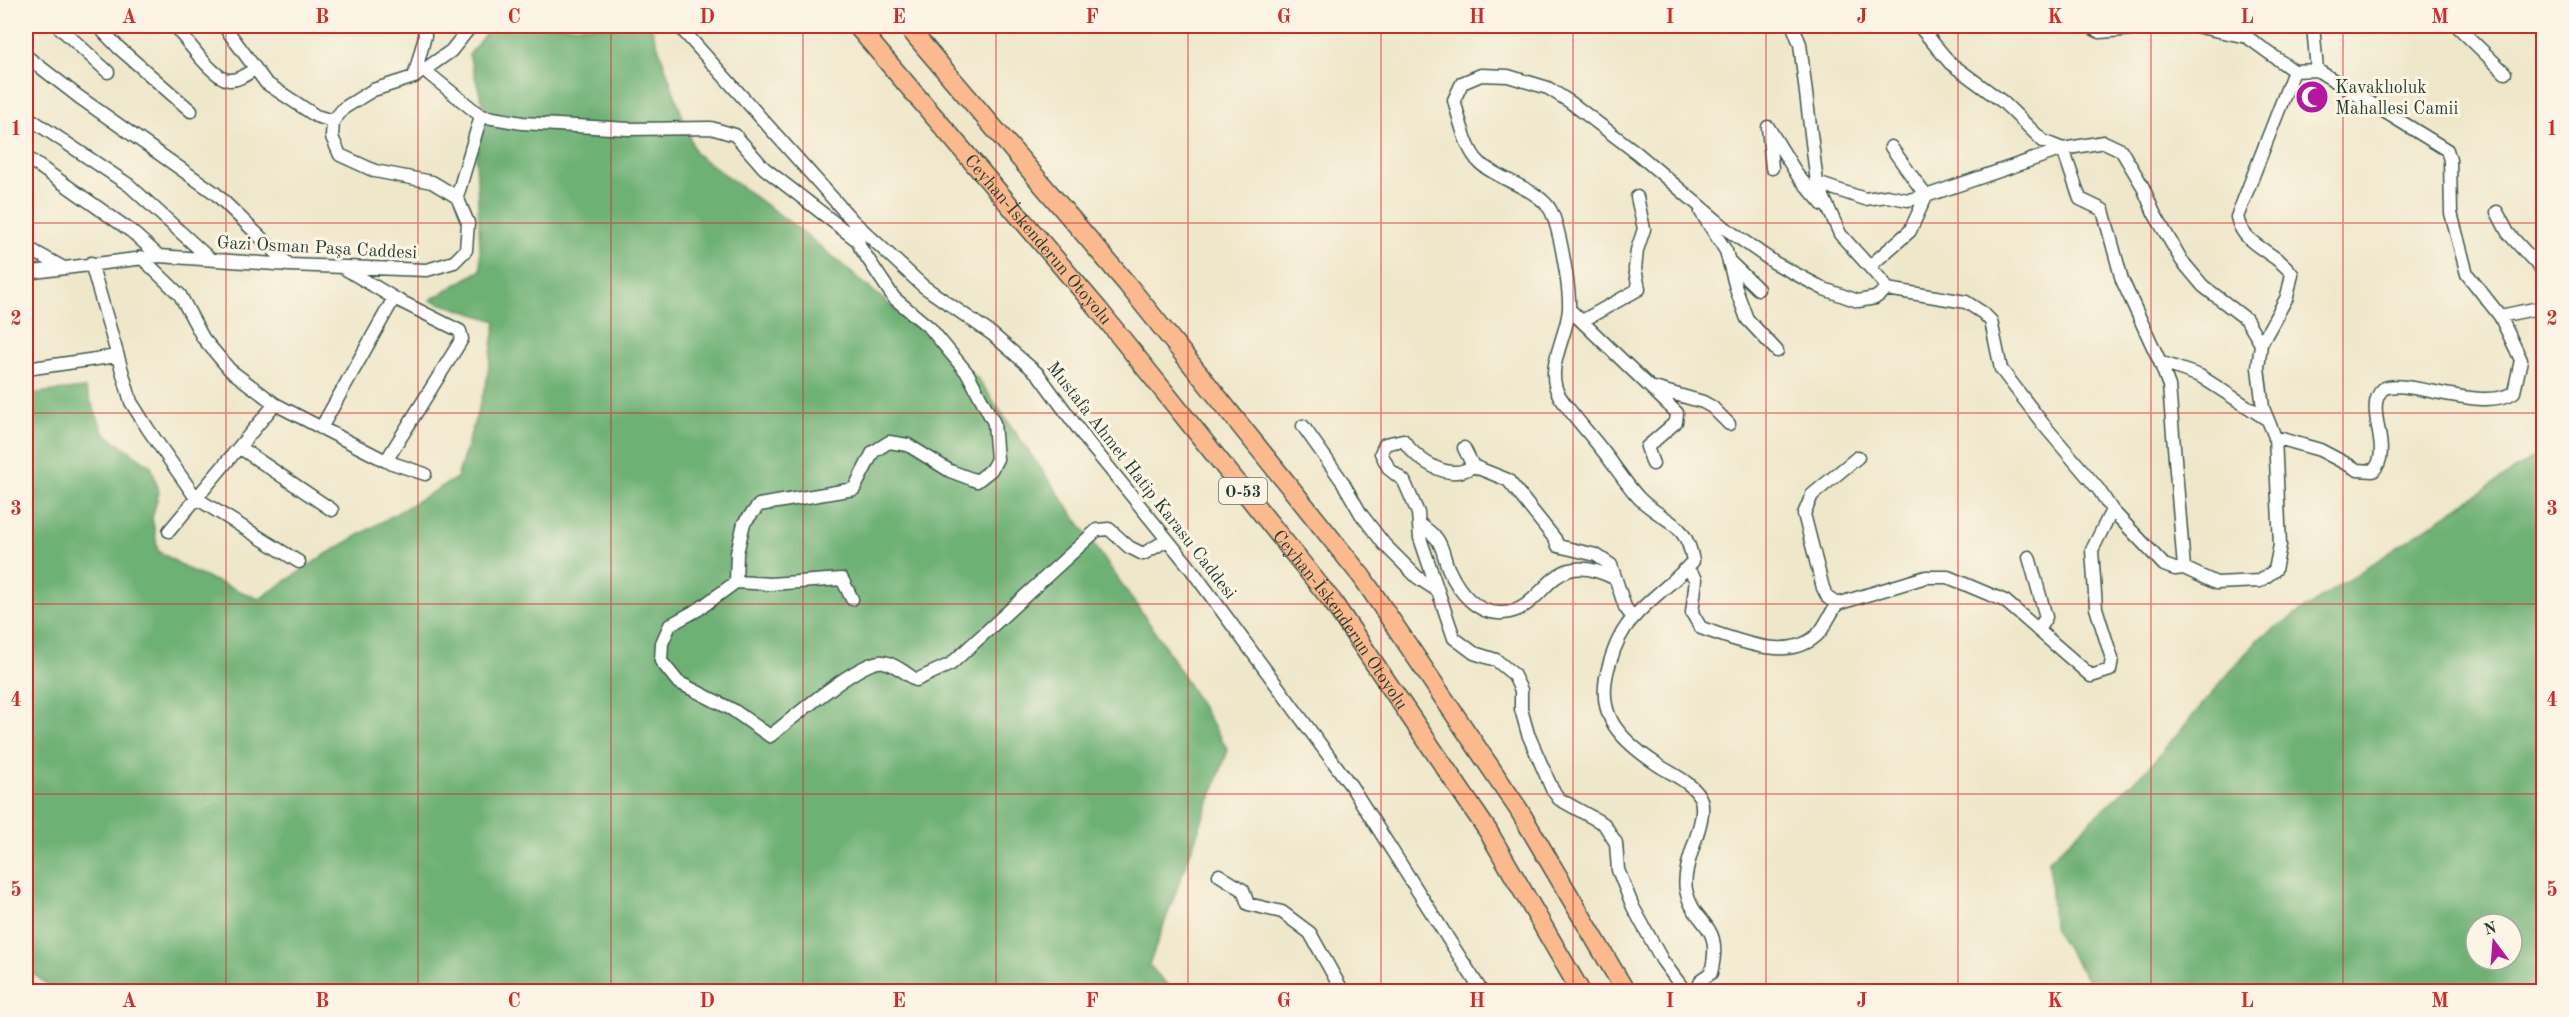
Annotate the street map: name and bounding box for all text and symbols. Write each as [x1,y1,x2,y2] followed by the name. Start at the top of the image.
[121,8,137,28] text: A
[315,8,329,28] text: B
[507,8,521,28] text: C
[699,8,715,28] text: D
[892,8,906,28] text: E
[1085,8,1099,28] text: F
[1277,8,1291,28] text: G
[1469,8,1485,28] text: H
[1666,8,1674,28] text: I
[1857,8,1868,28] text: J
[2047,8,2063,28] text: K
[2240,8,2254,28] text: L
[2431,8,2449,28] text: M
[2294,79,2330,115] mosque icon: Kavaklıoluk Mahallesi Camii
[2335,79,2458,118] place label: Kavaklıoluk Mahallesi Camii
[10,120,22,140] text: 1
[2546,120,2558,140] text: 1
[961,151,1115,329] street label: Ceyhan-İskenderun Otoyolu
[216,234,418,262] street label: Gazi Osman Paşa Caddesi
[10,310,22,330] text: 2
[2546,310,2558,330] text: 2
[1043,359,1239,603] street label: Mustafa Ahmet Hatip Karasu Caddesi
[1219,478,1267,504] road number: O-53
[10,500,22,520] text: 3
[2546,500,2558,520] text: 3
[1269,527,1411,713] street label: Ceyhan-İskenderun Otoyolu
[10,691,22,711] text: 4
[2546,691,2558,711] text: 4
[10,880,22,901] text: 5
[2546,880,2558,901] text: 5
[2464,912,2524,972] north arrow
[2482,920,2499,939] text: N
[121,992,137,1012] text: A
[315,992,329,1012] text: B
[507,992,521,1012] text: C
[699,992,715,1012] text: D
[892,992,906,1012] text: E
[1085,992,1099,1012] text: F
[1277,992,1291,1012] text: G
[1469,992,1485,1012] text: H
[1666,992,1674,1012] text: I
[1857,992,1868,1012] text: J
[2047,992,2063,1012] text: K
[2240,992,2254,1012] text: L
[2431,992,2449,1012] text: M

